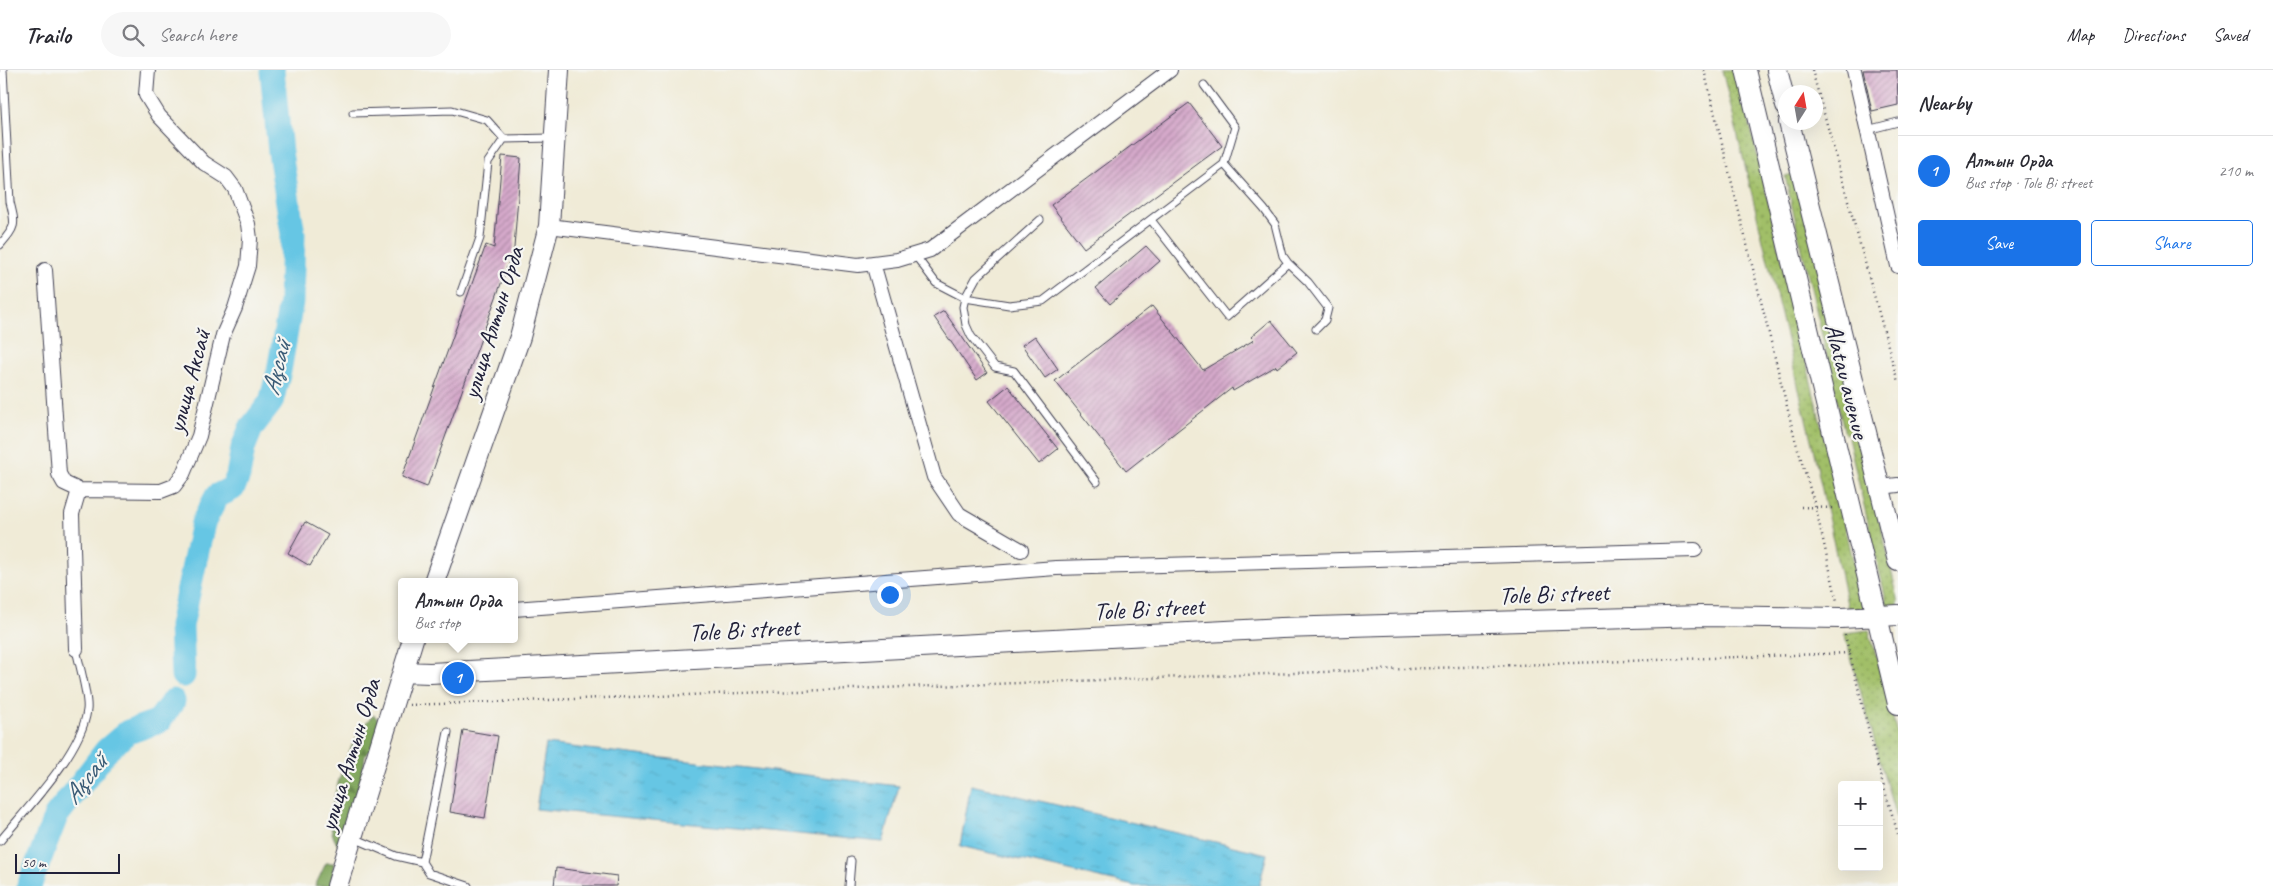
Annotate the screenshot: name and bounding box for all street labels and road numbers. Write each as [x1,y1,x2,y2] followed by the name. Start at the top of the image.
[454,241,532,405] street label: улица Алтын Орда
[1817,320,1877,444] street label: Alatau avenue
[159,324,219,438] street label: улица Аксай
[1498,576,1612,612] street label: Tole Bi street
[1093,590,1208,628] street label: Tole Bi street
[688,611,803,649] street label: Tole Bi street
[311,673,389,837] street label: улица Алтын Орда

